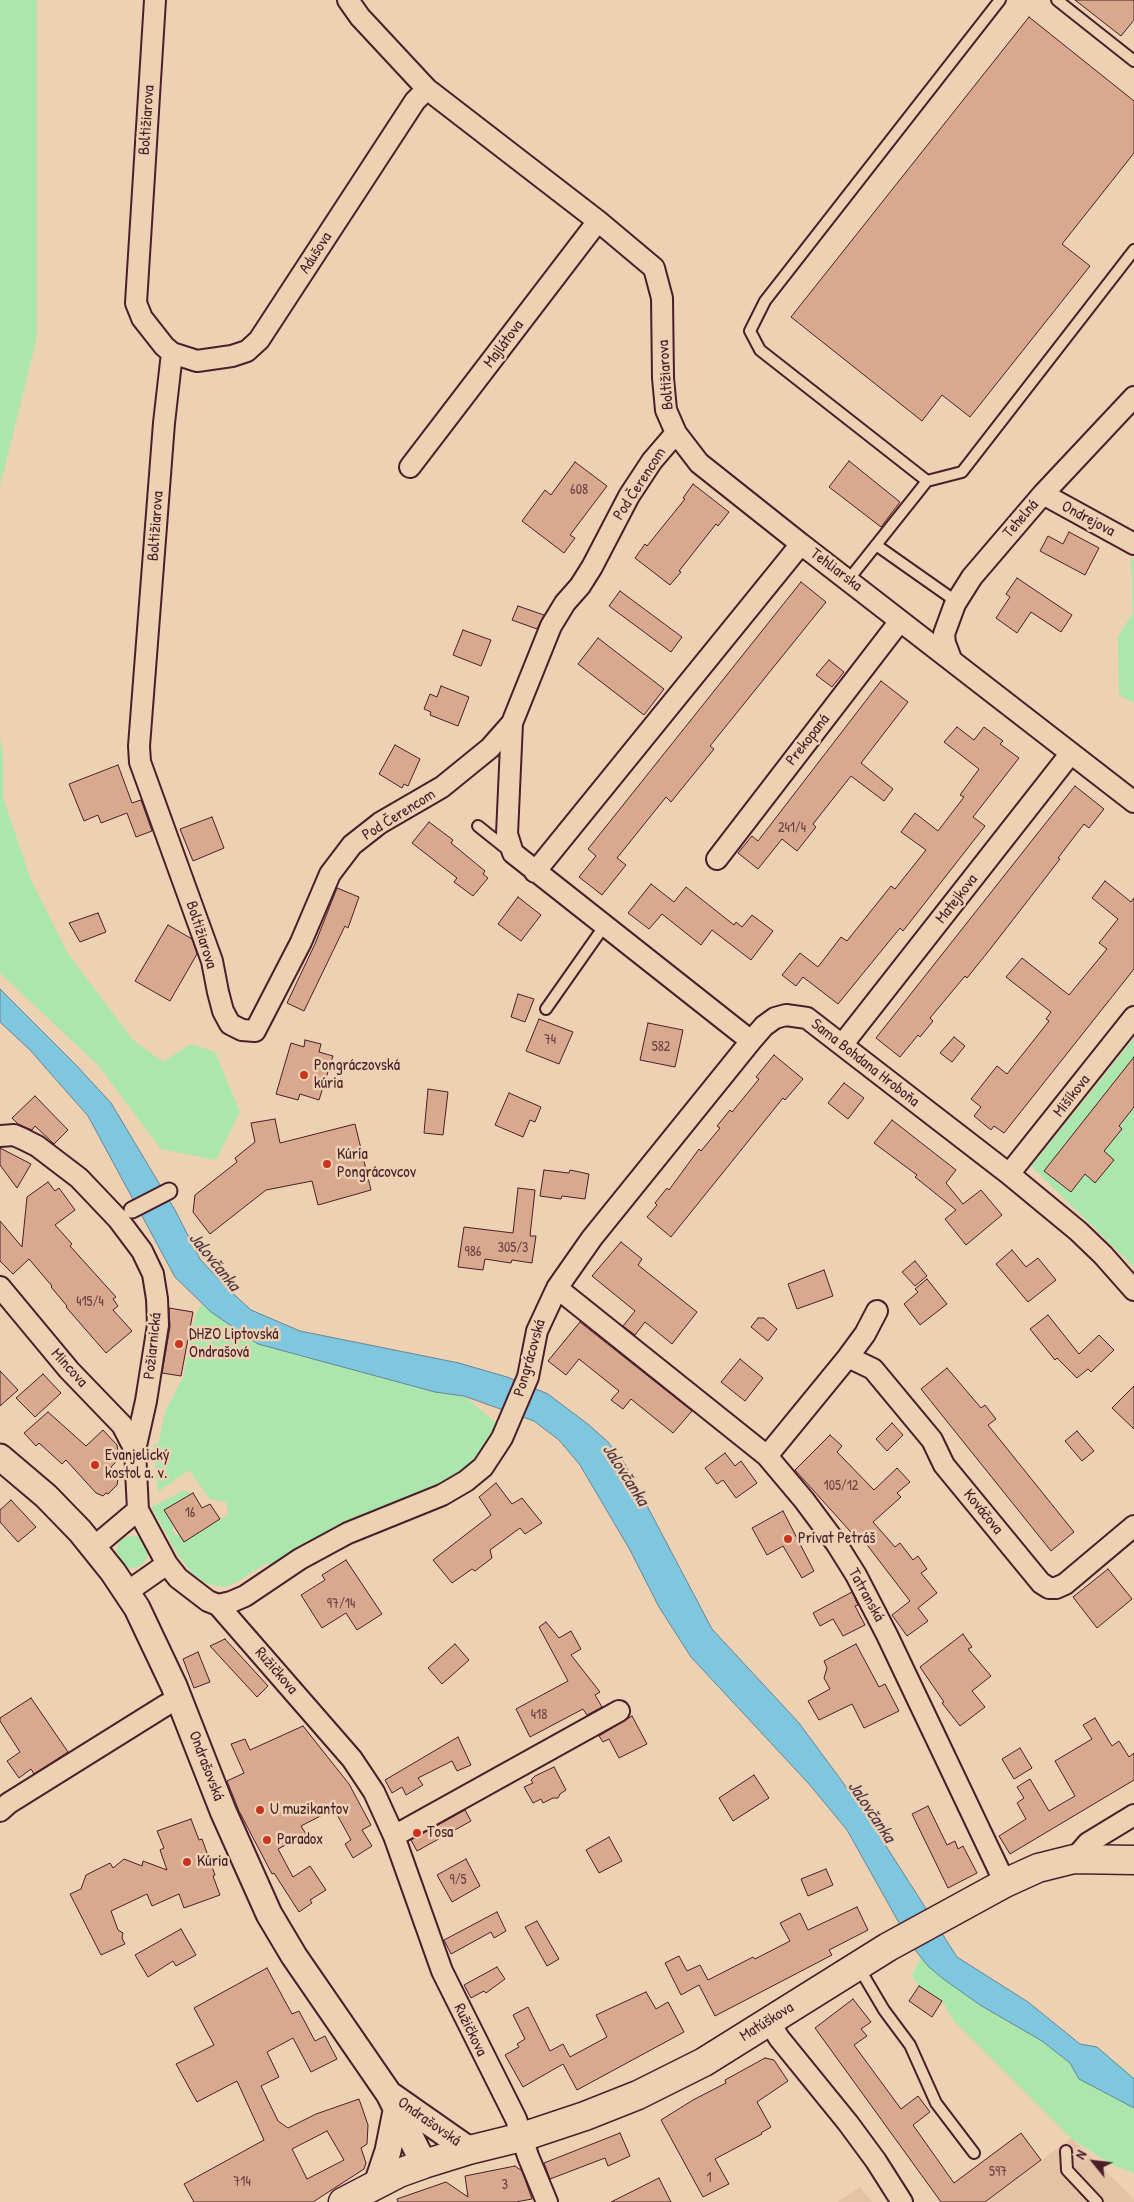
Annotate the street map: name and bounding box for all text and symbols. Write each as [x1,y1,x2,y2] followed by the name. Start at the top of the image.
[135,84,159,156] street label: Boltižiarova
[295,229,337,277] street label: Adušova
[480,316,528,372] street label: Majlátova
[654,339,678,411] street label: Boltižiarova
[609,444,671,524] street label: Pod Čerencom
[570,482,588,498] house number: 608
[144,490,168,562] street label: Boltižiarova
[999,496,1043,542] street label: Tehelná
[1058,497,1118,541] street label: Ondrejova
[806,544,866,596] street label: Tehliarska
[782,710,834,770] street label: Prekopaná
[359,785,439,845] street label: Pod Čerencom
[778,820,806,836] house number: 241/4
[932,871,982,927] street label: Matejkova
[181,899,221,971] street label: Boltižiarova
[807,1015,923,1111] street label: Sama Bohdana Hroboňa
[544,1032,556,1048] house number: 74
[652,1039,670,1055] house number: 582
[314,1056,400,1094] place label: Pongráczovská kúria
[298,1069,310,1081] marker: Pongráczovská kúria
[1049,1071,1095,1121] street label: Mišíkova
[337,1145,416,1183] place label: Kúria Pongrácovcov
[321,1158,333,1170] marker: Kúria Pongrácovcov
[184,1228,244,1296] water label: Jalovčanka
[498,1240,528,1256] house number: 305/3
[465,1244,481,1260] house number: 986
[76,1294,104,1310] house number: 415/4
[140,1312,166,1380] street label: Požiarnická
[510,1317,550,1399] street label: Pongrácovská
[189,1325,279,1363] place label: DHZO Liptovská Ondrašová
[173,1338,185,1350] marker: DHZO Liptovská Ondrašová
[47,1345,91,1391] street label: Mincova
[597,1440,653,1510] water label: Jalovčanka
[105,1446,170,1484] place label: Evanjelický kostol a. v.
[89,1459,101,1471] marker: Evanjelický kostol a. v.
[824,1478,858,1494] house number: 105/12
[959,1485,1007,1539] street label: Kováčova
[185,1505,195,1521] house number: 16
[798,1529,875,1549] place label: Privat Petráš
[782,1533,794,1545] marker: Privat Petráš
[844,1565,888,1625] street label: Tatranská
[327,1596,355,1612] house number: 97/14
[250,1644,302,1698] street label: Ružičkova
[531,1707,547,1723] house number: 418
[184,1729,228,1803] street label: Ondrašovská
[843,1777,899,1847] water label: Jalovčanka
[270,1800,349,1820] place label: U muzikantov
[254,1804,266,1816] marker: U muzikantov
[427,1823,453,1843] place label: Tosa
[411,1827,423,1839] marker: Tosa
[277,1830,323,1850] place label: Paradox
[261,1834,273,1846] marker: Paradox
[197,1852,228,1872] place label: Kúria
[181,1856,193,1868] marker: Kúria
[450,1872,466,1888] house number: 9/5
[737,1998,797,2046] street label: Matúškova
[449,2001,491,2059] street label: Ružičkova
[394,2093,464,2151] street label: Ondrašovská
[1069,2137,1119,2187] north arrow
[1070,2147,1091,2162] text: N
[989,2164,1007,2180] house number: 597
[706,2170,712,2186] house number: 1
[233,2174,251,2190] house number: 714
[502,2177,508,2193] house number: 3

